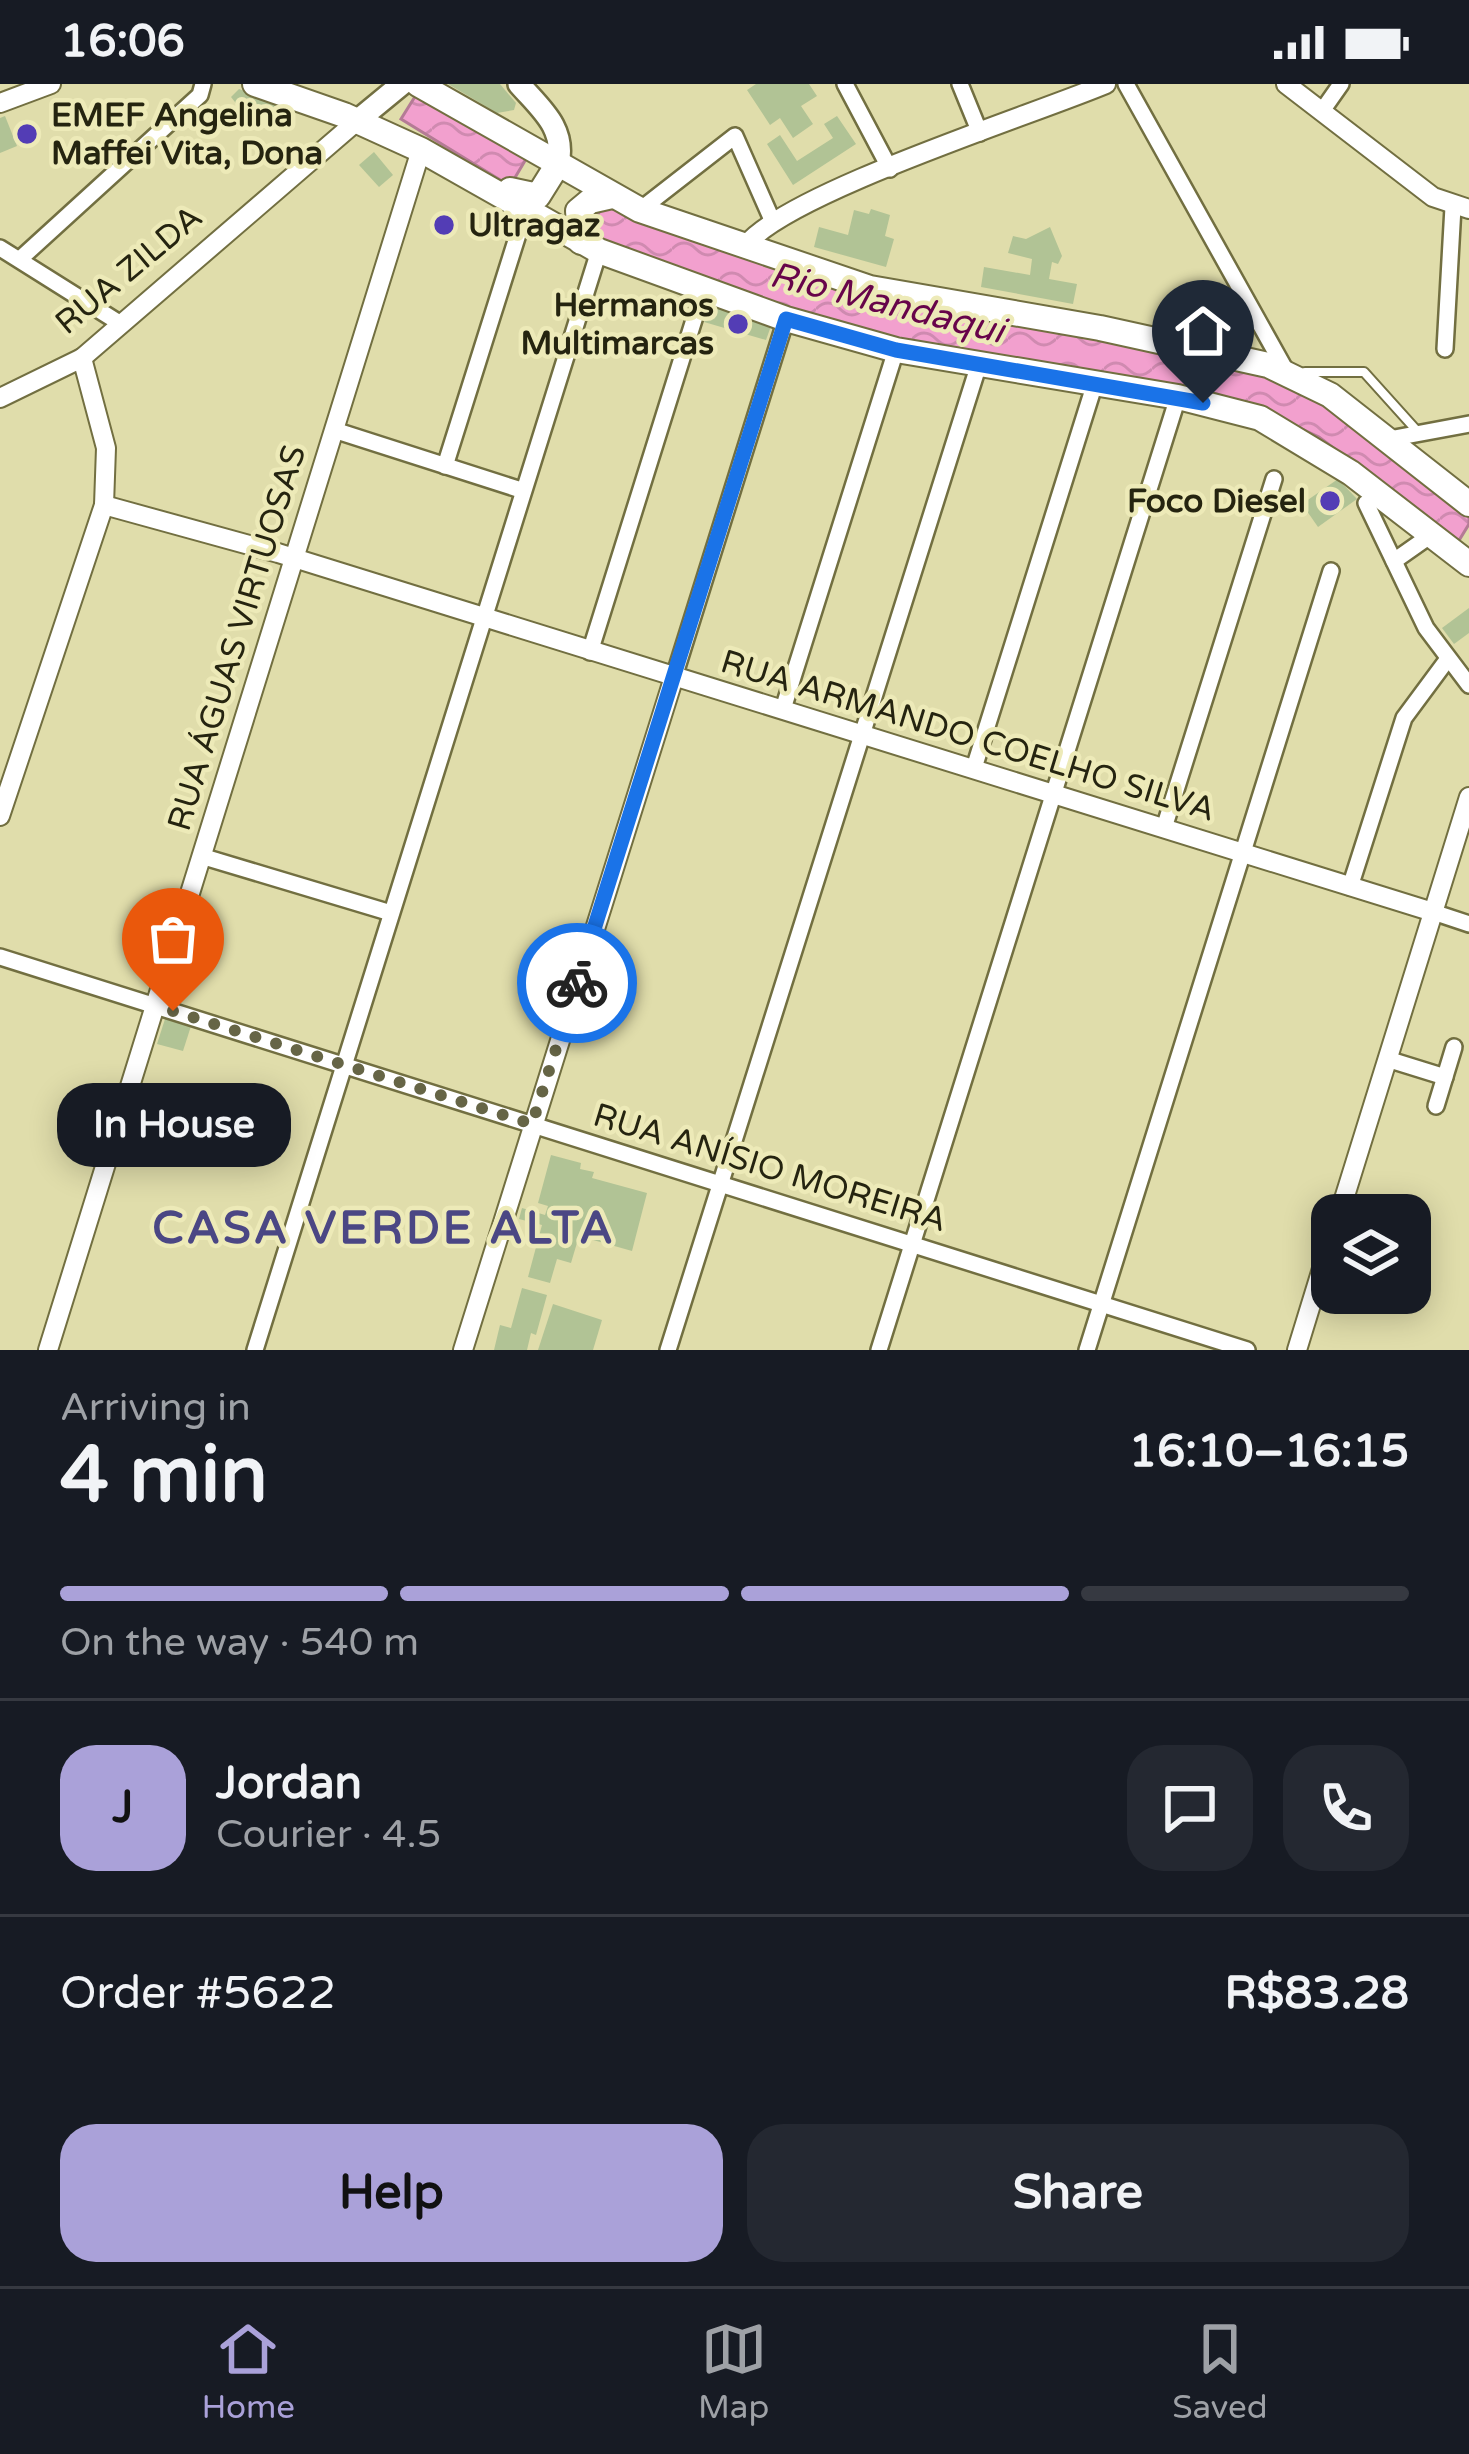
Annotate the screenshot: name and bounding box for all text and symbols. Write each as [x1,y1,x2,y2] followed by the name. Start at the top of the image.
[60,15,185,69] text: 16:06
[51,96,323,173] place label: EMEF Angelina Maffei Vita, Dona
[14,121,40,147] marker: EMEF Angelina Maffei Vita, Dona
[48,197,210,343] street label: RUA ZILDA
[468,206,600,245] place label: Ultragaz
[431,212,457,238] marker: Ultragaz
[766,253,1012,354] water label: Rio Mandaqui
[1152,280,1254,403] pin
[520,286,714,363] place label: Hermanos Multimarcas
[1170,298,1236,364] icon: home
[725,311,751,337] marker: Hermanos Multimarcas
[160,441,314,835] street label: RUA ÁGUAS VIRTUOSAS
[1127,482,1306,521] place label: Foco Diesel
[1317,488,1343,514] marker: Foco Diesel
[716,642,1220,830] street label: RUA ARMANDO COELHO SILVA
[122,888,224,1011] pin
[140,906,206,972] icon: bag
[517,923,637,1043] courier
[544,950,610,1016] icon: bike
[56,1083,290,1167] callout: In House
[589,1096,951,1240] street label: RUA ANÍSIO MOREIRA
[93,1101,255,1148] text: In House
[1311,1194,1431,1314] map controls
[1311,1194,1431,1314] button: layers
[152,1202,616,1256] district label: CASA VERDE ALTA
[60,1384,251,1431] text: Arriving in
[1129,1425,1409,1479] text: 16:10–16:15
[60,1429,268,1523] text: 4 min
[60,1619,419,1666] text: On the way · 540 m
[1127,1745,1253,1871] button: chat
[1283,1745,1409,1871] button: phone
[216,1757,362,1811] text: Jordan
[113,1781,133,1835] text: J
[216,1811,441,1858] text: Courier · 4.5
[60,1967,336,2021] text: Order #5622
[1224,1967,1409,2021] text: R$83.28
[60,2124,723,2262] button: Help
[747,2124,1409,2262] button: Share
[201,2316,295,2427] tab: Home
[698,2316,769,2427] tab: Map
[1172,2316,1268,2427] tab: Saved

